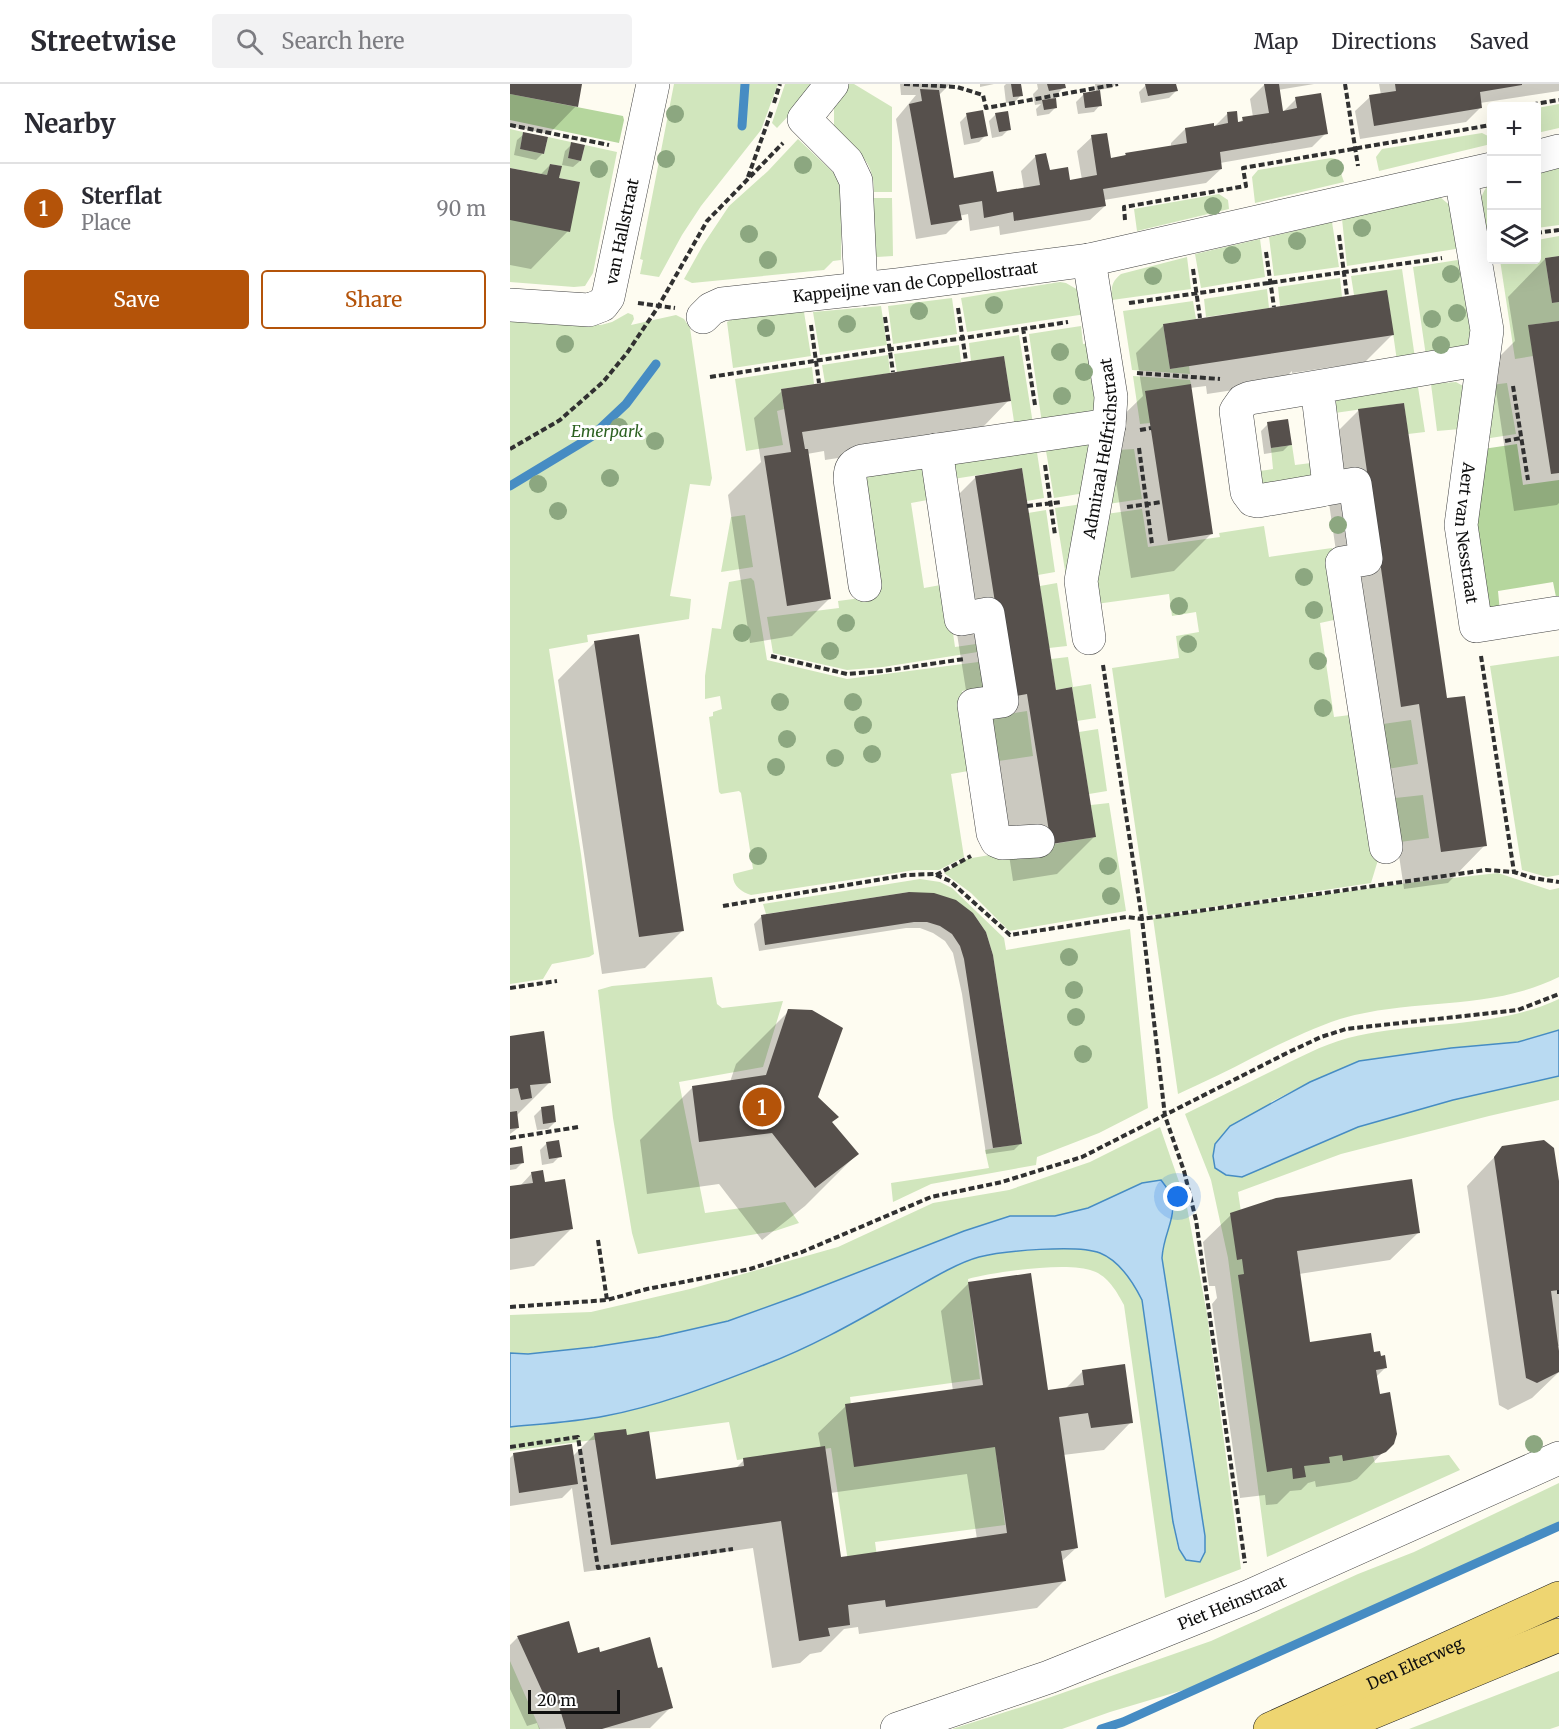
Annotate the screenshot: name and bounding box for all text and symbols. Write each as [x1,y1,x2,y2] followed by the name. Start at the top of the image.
[212,14,632,68] search box
[30,23,176,59] text: Streetwise
[233,25,266,58] icon: search
[281,27,405,55] text: Search here
[1254,28,1298,55] text: Map
[1331,28,1436,55] text: Directions
[1469,28,1529,55] text: Saved
[1487,102,1541,264] map controls
[1487,102,1541,156] button: +
[24,107,116,140] text: Nearby
[1487,156,1541,210] button: −
[601,176,643,287] street label: van Hallstraat
[81,182,162,210] text: Sterflat
[39,196,48,221] text: 1
[436,196,486,221] text: 90 m
[81,210,131,235] text: Place
[1487,210,1541,264] button: layers
[792,257,1040,306] street label: Kappeijne van de Coppellostraat
[24,270,249,329] button: Save
[261,270,486,329] button: Share
[1079,356,1121,541] street label: Admiraal Helfrichstraat
[571,421,643,441] park label: Emerpark
[1451,460,1483,605] street label: Aert van Nesstraat
[742,1084,782,1130] pin: 1
[1163,1182,1192,1211] your location
[1175,1571,1290,1634] street label: Piet Heinstraat
[1363,1633,1466,1694] street label: Den Elterweg
[528,1687,620,1714] scale bar
[537,1690,576,1710] text: 20 m

